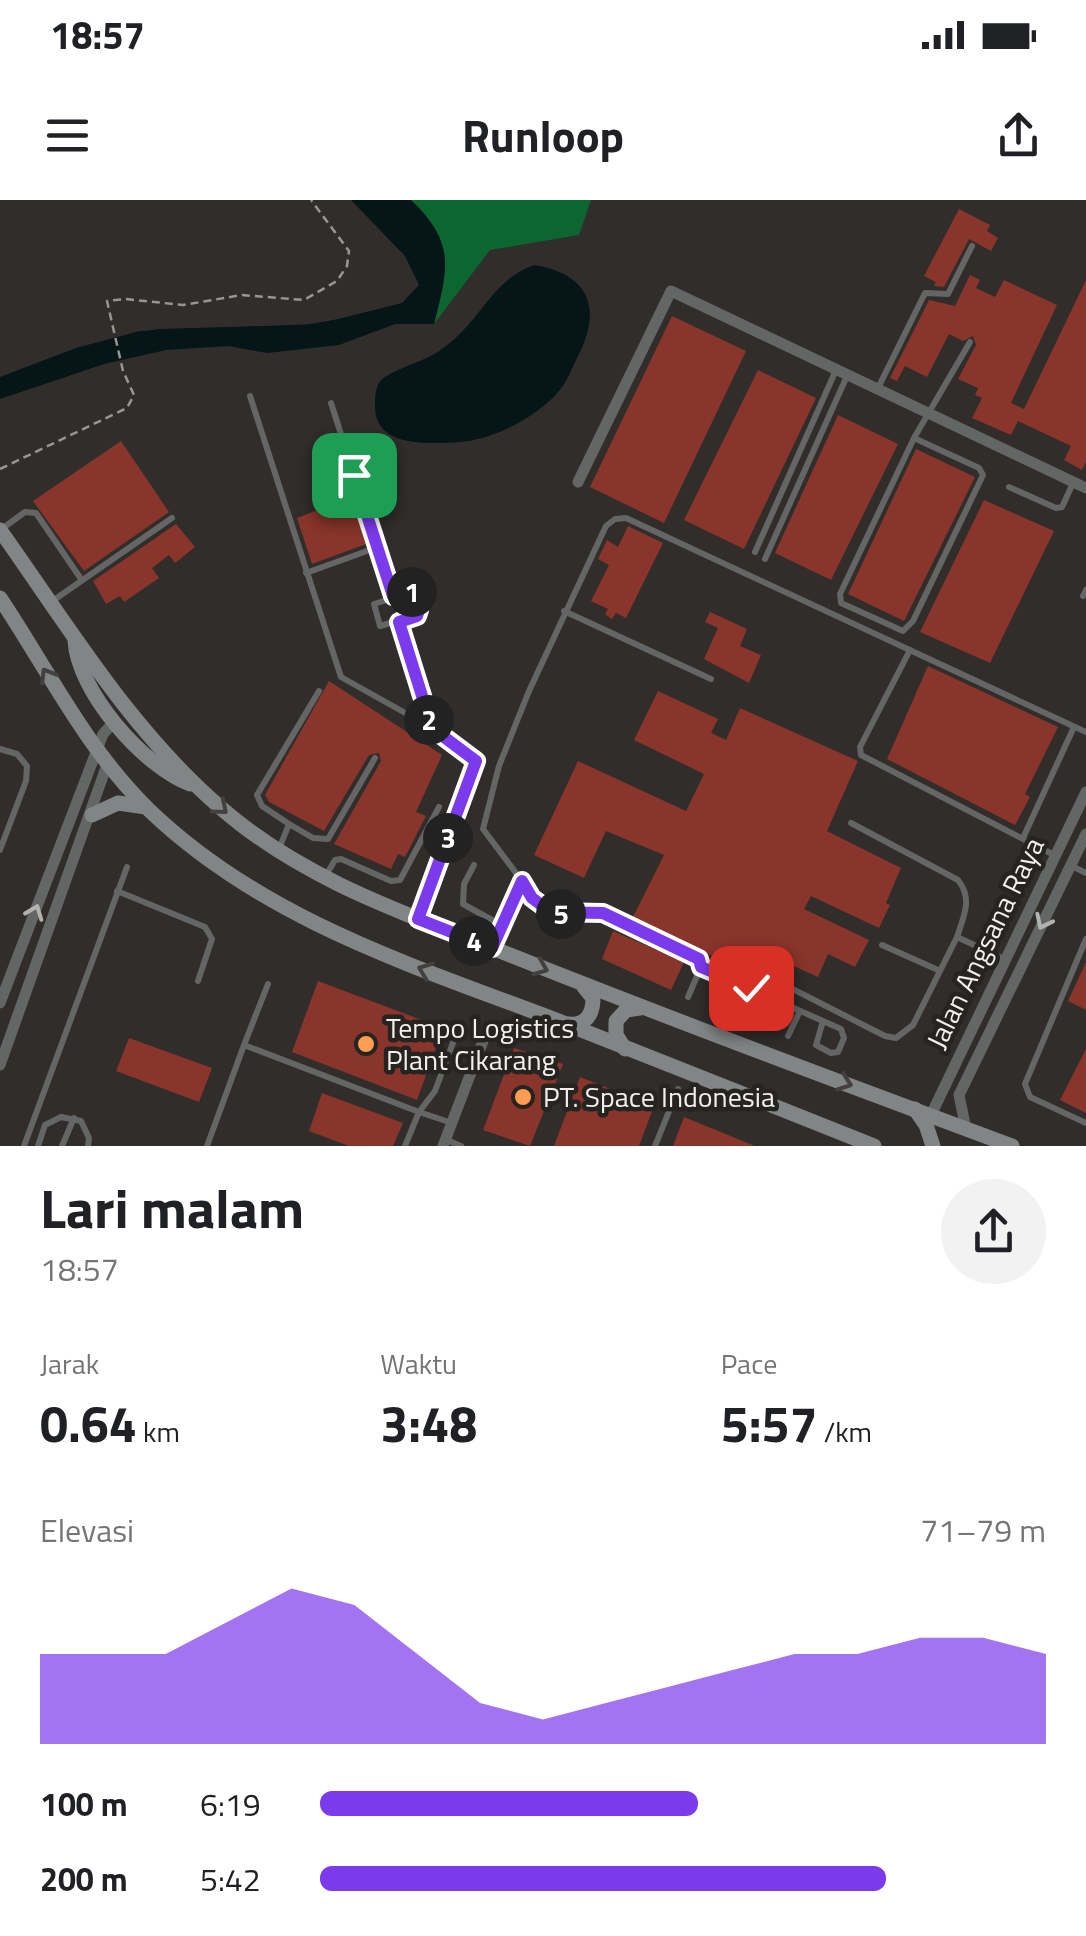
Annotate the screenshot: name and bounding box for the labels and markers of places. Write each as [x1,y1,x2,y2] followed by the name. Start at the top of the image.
[312,433,397,518] pin
[387,567,437,617] pin: 1
[404,695,454,745] pin: 2
[423,813,473,863] pin: 3
[536,889,586,939] pin: 5
[449,916,499,966] pin: 4
[709,946,794,1031] pin
[386,1006,574,1081] place label: Tempo Logistics Plant Cikarang
[355,1033,377,1055] marker: Tempo Logistics Plant Cikarang
[543,1075,775,1118] place label: PT. Space Indonesia
[512,1086,534,1108] marker: PT. Space Indonesia

